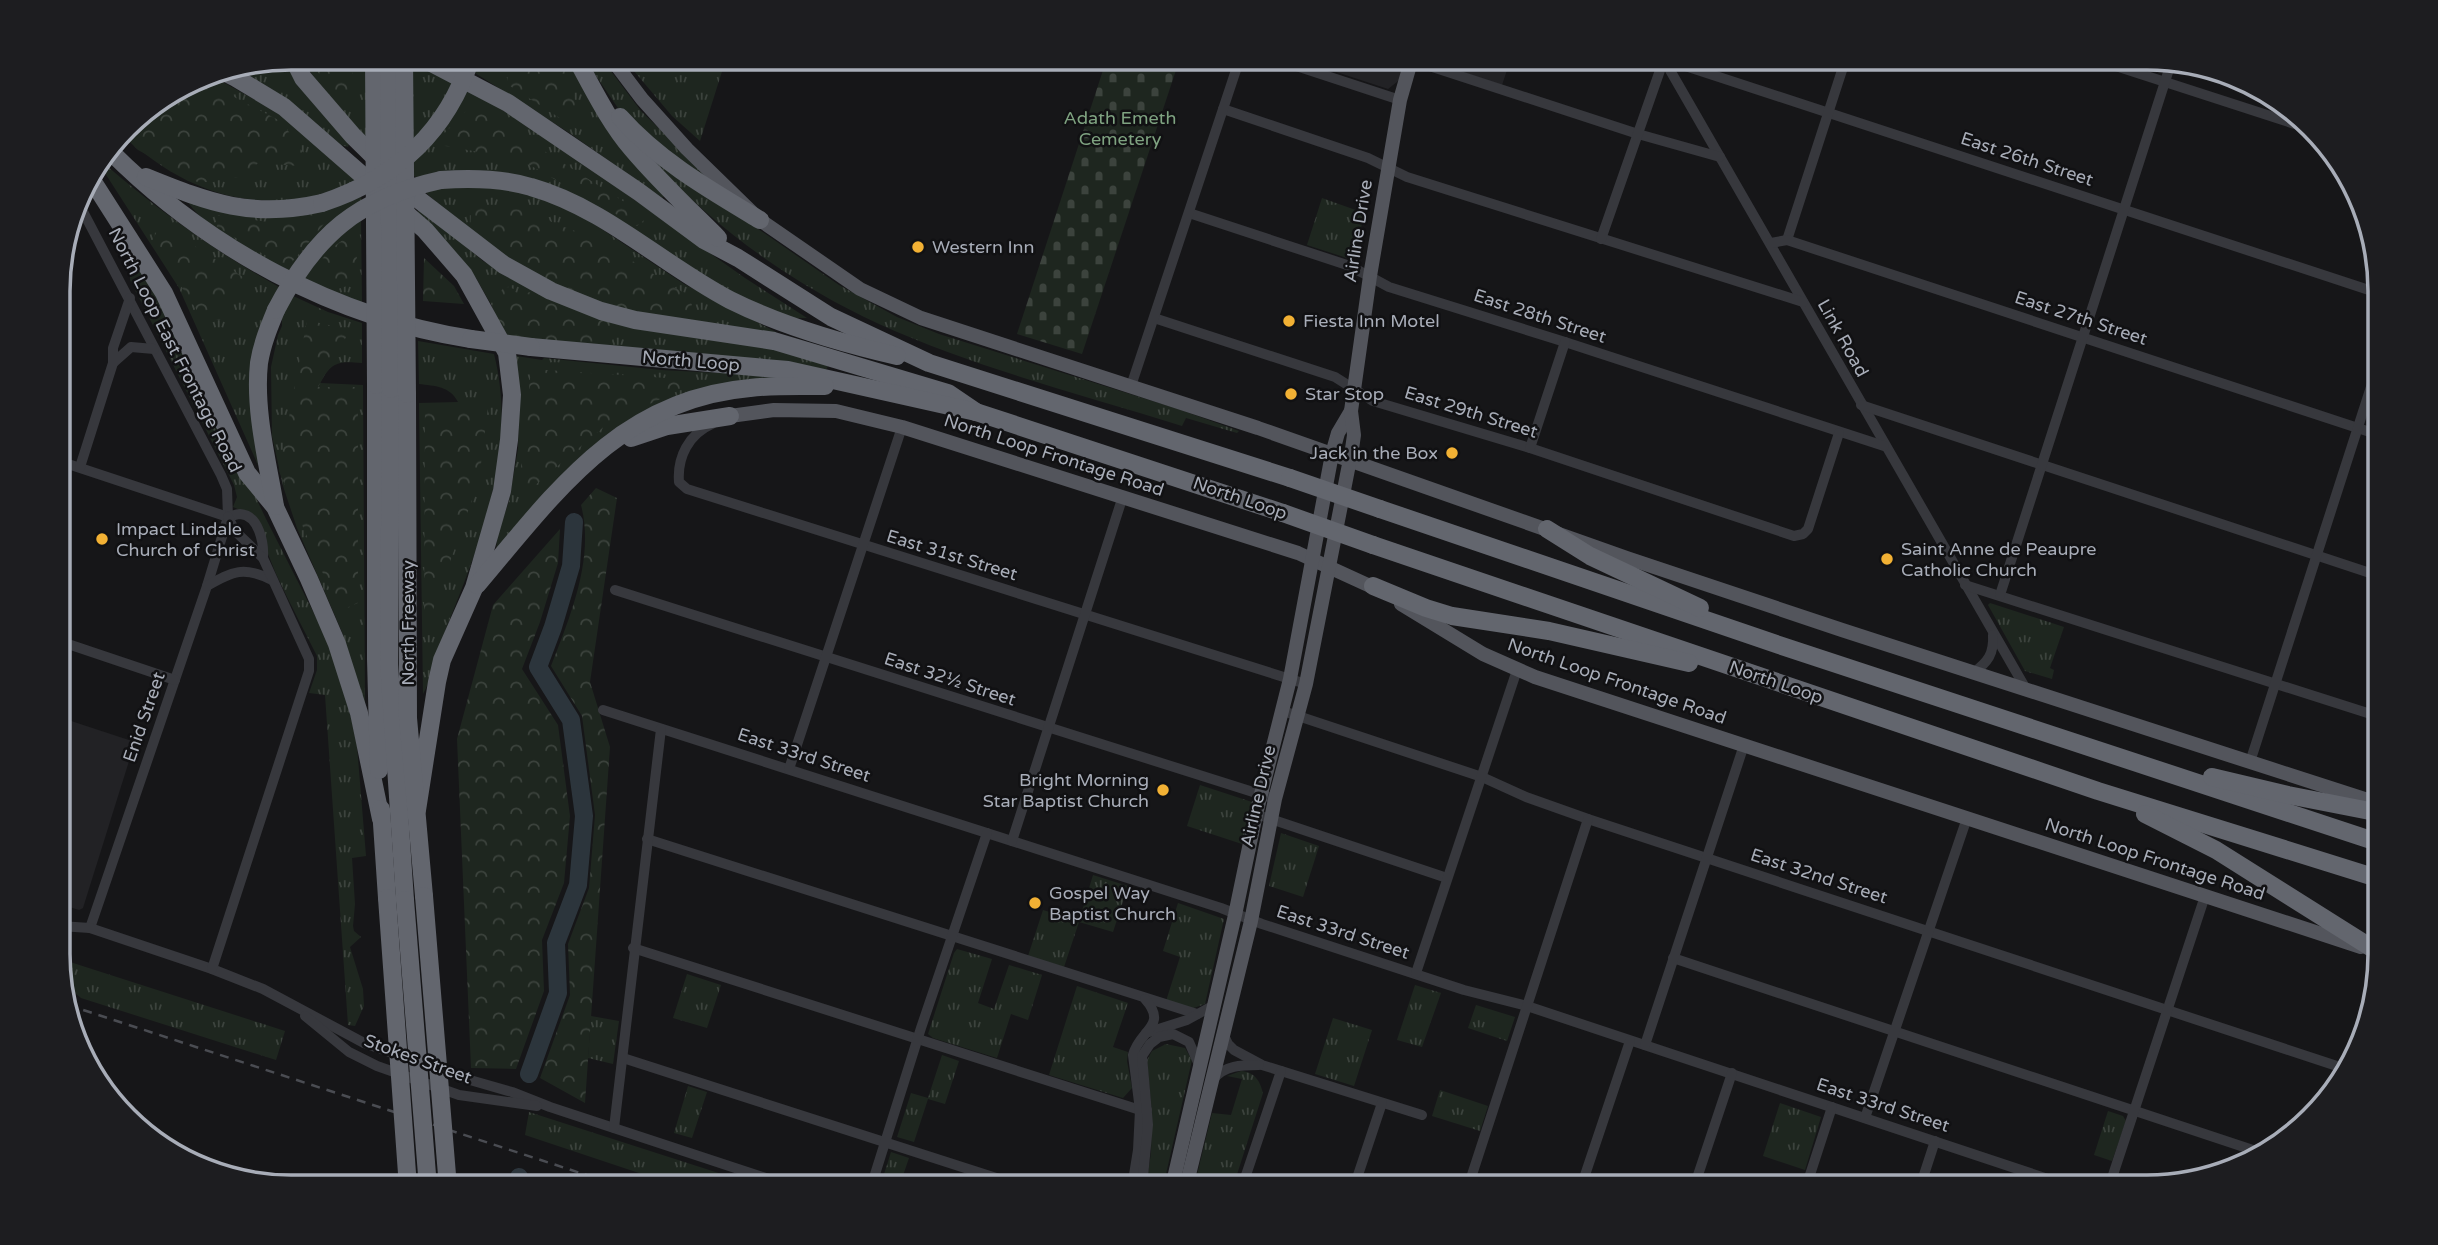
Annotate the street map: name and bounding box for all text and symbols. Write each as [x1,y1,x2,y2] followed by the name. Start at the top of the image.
[1064,107,1176,150] park label: Adath Emeth Cemetery
[1958,127,2096,191] street label: East 26th Street
[1339,178,1377,284] street label: Airline Drive
[104,224,246,476] street label: North Loop East Frontage Road
[932,236,1035,258] place label: Western Inn
[910,239,926,255] marker: Western Inn
[1471,284,1609,348] street label: East 28th Street
[2012,286,2150,350] street label: East 27th Street
[1813,295,1873,381] street label: Link Road
[1303,310,1440,332] place label: Fiesta Inn Motel
[1281,313,1297,329] marker: Fiesta Inn Motel
[641,346,741,376] street label: North Loop
[1402,381,1540,443] street label: East 29th Street
[1305,383,1384,405] place label: Star Stop
[1283,386,1299,402] marker: Star Stop
[941,409,1167,501] street label: North Loop Frontage Road
[1310,442,1438,464] place label: Jack in the Box
[1444,445,1460,461] marker: Jack in the Box
[1190,472,1290,524] street label: North Loop
[116,518,255,561] place label: Impact Lindale Church of Christ
[884,525,1020,585] street label: East 31st Street
[94,531,110,547] marker: Impact Lindale Church of Christ
[1901,538,2097,581] place label: Saint Anne de Peaupre Catholic Church
[1879,551,1895,567] marker: Saint Anne de Peaupre Catholic Church
[397,560,419,686] street label: North Freeway
[1505,633,1729,729] street label: North Loop Frontage Road
[881,647,1019,711] street label: East 32½ Street
[1726,656,1826,708] street label: North Loop
[118,669,170,765] street label: Enid Street
[735,723,873,787] street label: East 33rd Street
[1236,743,1280,849] street label: Airline Drive
[983,769,1149,812] place label: Bright Morning Star Baptist Church
[1155,782,1171,798] marker: Bright Morning Star Baptist Church
[2042,813,2268,905] street label: North Loop Frontage Road
[1748,843,1890,909] street label: East 32nd Street
[1049,882,1176,925] place label: Gospel Way Baptist Church
[1027,895,1043,911] marker: Gospel Way Baptist Church
[1274,900,1412,964] street label: East 33rd Street
[361,1029,475,1089] street label: Stokes Street
[1814,1073,1952,1137] street label: East 33rd Street

